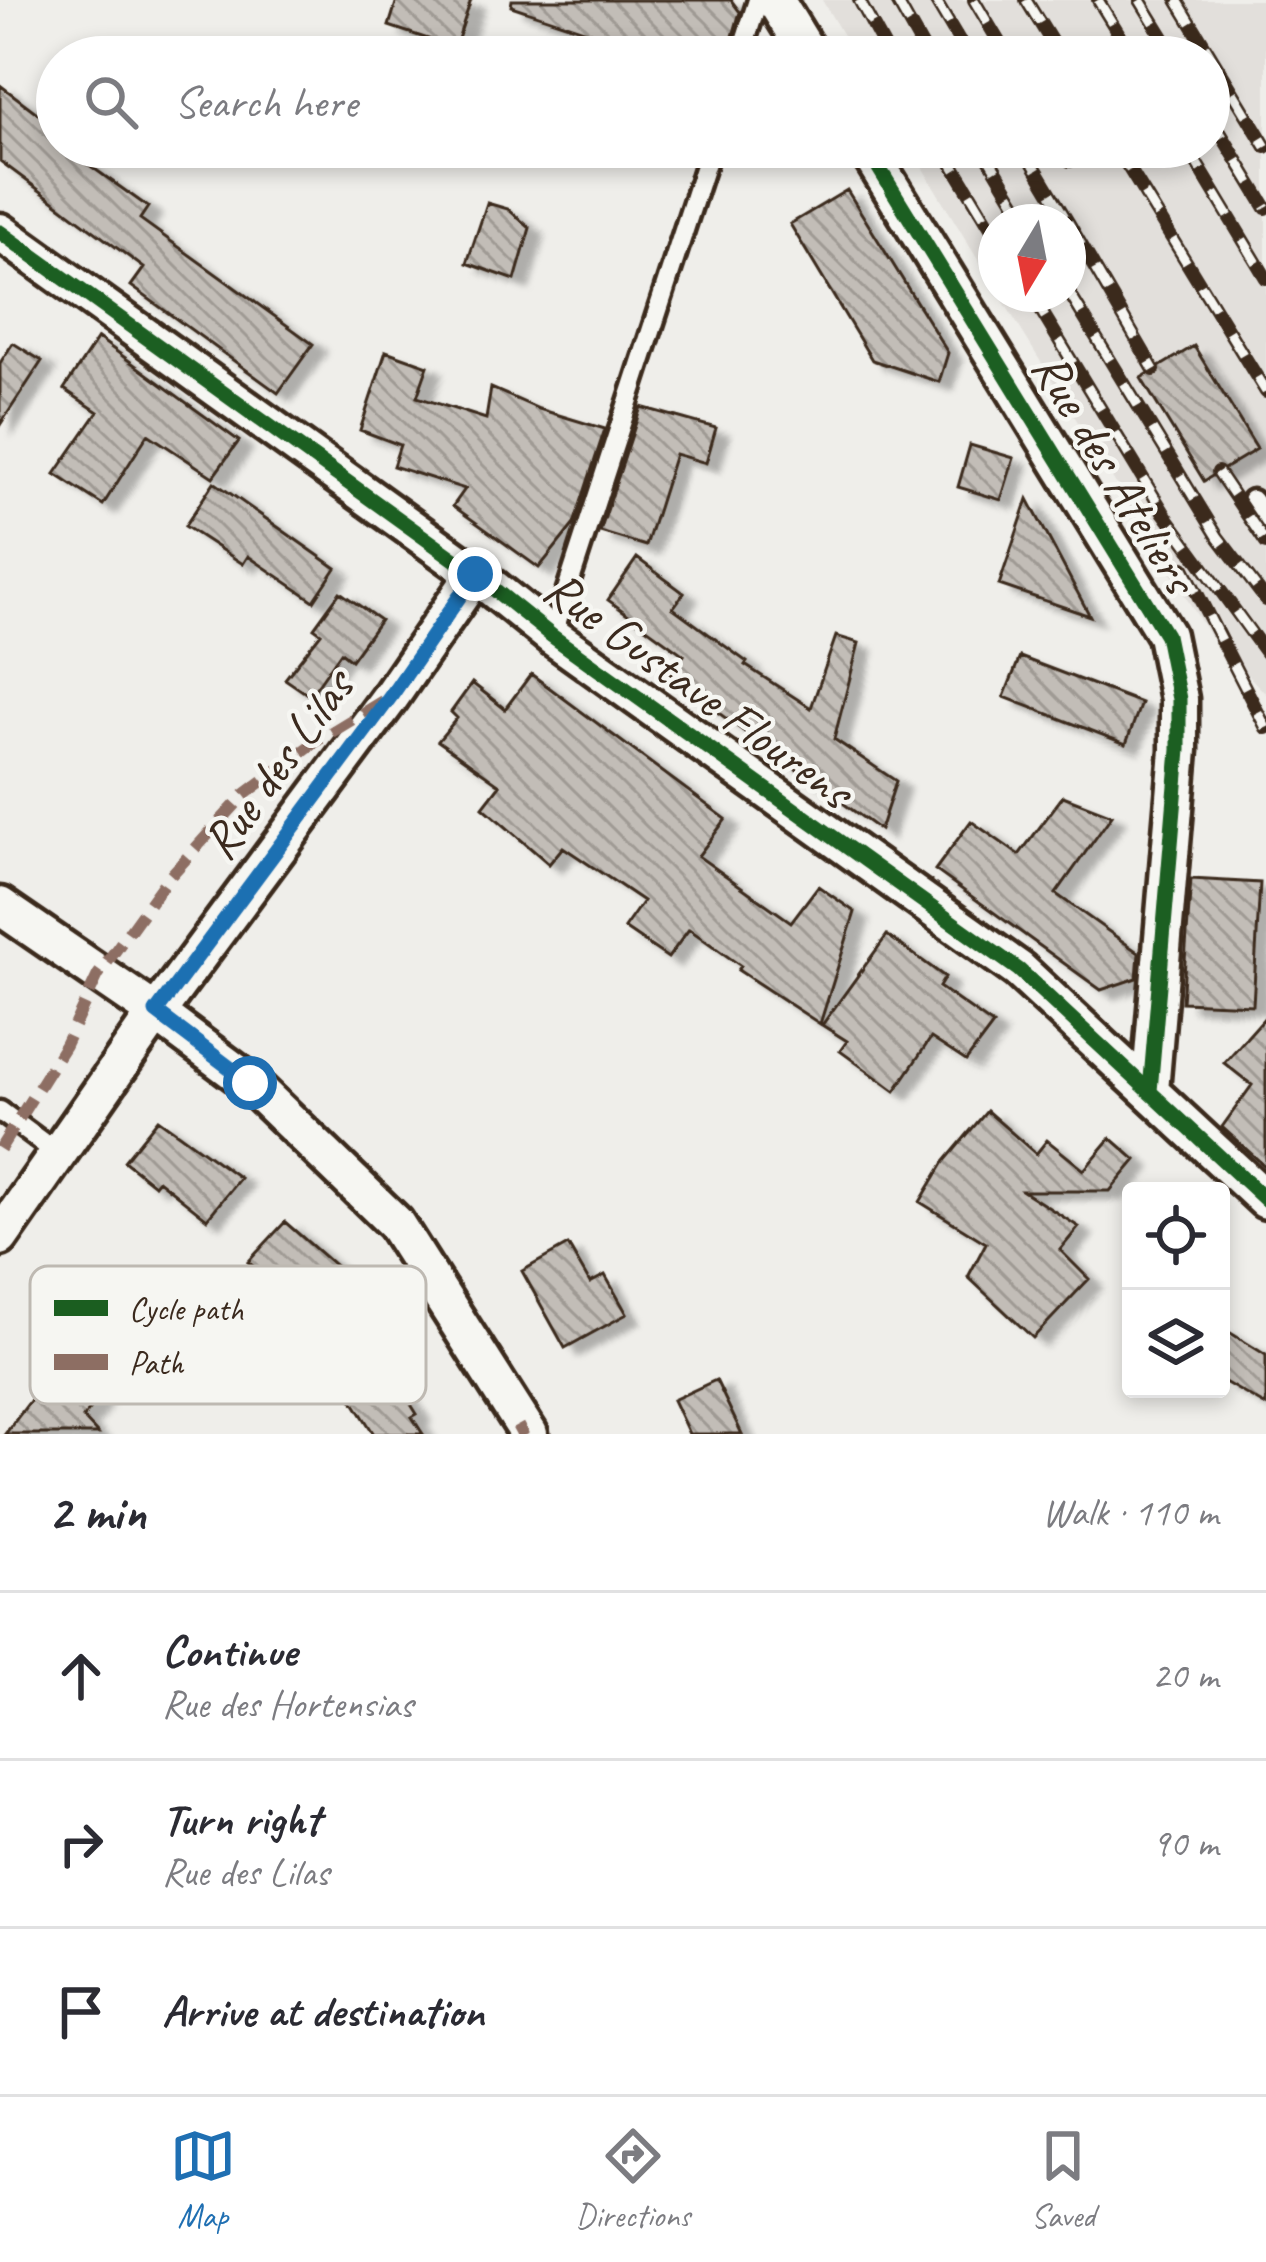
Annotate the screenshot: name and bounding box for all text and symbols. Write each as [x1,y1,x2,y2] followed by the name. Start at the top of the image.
[36,36,1230,168] search box
[78,69,144,135] icon: search
[174,74,357,131] text: Search here
[978,204,1086,312] north arrow
[1018,340,1214,609] street label: Rue des Ateliers
[448,547,502,601] route end
[532,556,869,825] street label: Rue Gustave Flourens
[187,654,370,872] street label: Rue des Lilas
[223,1056,277,1110] route start
[1122,1182,1230,1398] map controls
[1122,1182,1230,1290] button: locate
[30,1266,426,1404] legend
[129,1288,244,1330] text: Cycle path
[1122,1290,1230,1398] button: layers
[129,1342,185,1384] text: Path
[48,1480,146,1544] text: 2 min
[1042,1488,1218,1537] text: Walk · 110 m
[162,1623,296,1680] text: Continue
[48,1643,114,1709] icon: ahead
[1152,1651,1218,1700] text: 20 m
[162,1680,413,1729] text: Rue des Hortensias
[162,1791,320,1848] text: Turn right
[48,1811,114,1877] icon: right
[1152,1819,1218,1868] text: 90 m
[162,1848,329,1897] text: Rue des Lilas
[48,1979,114,2045] icon: arrive
[162,1983,484,2040] text: Arrive at destination
[170,2123,236,2237] tab: Map
[576,2123,690,2237] tab: Directions
[1030,2123,1096,2237] tab: Saved

